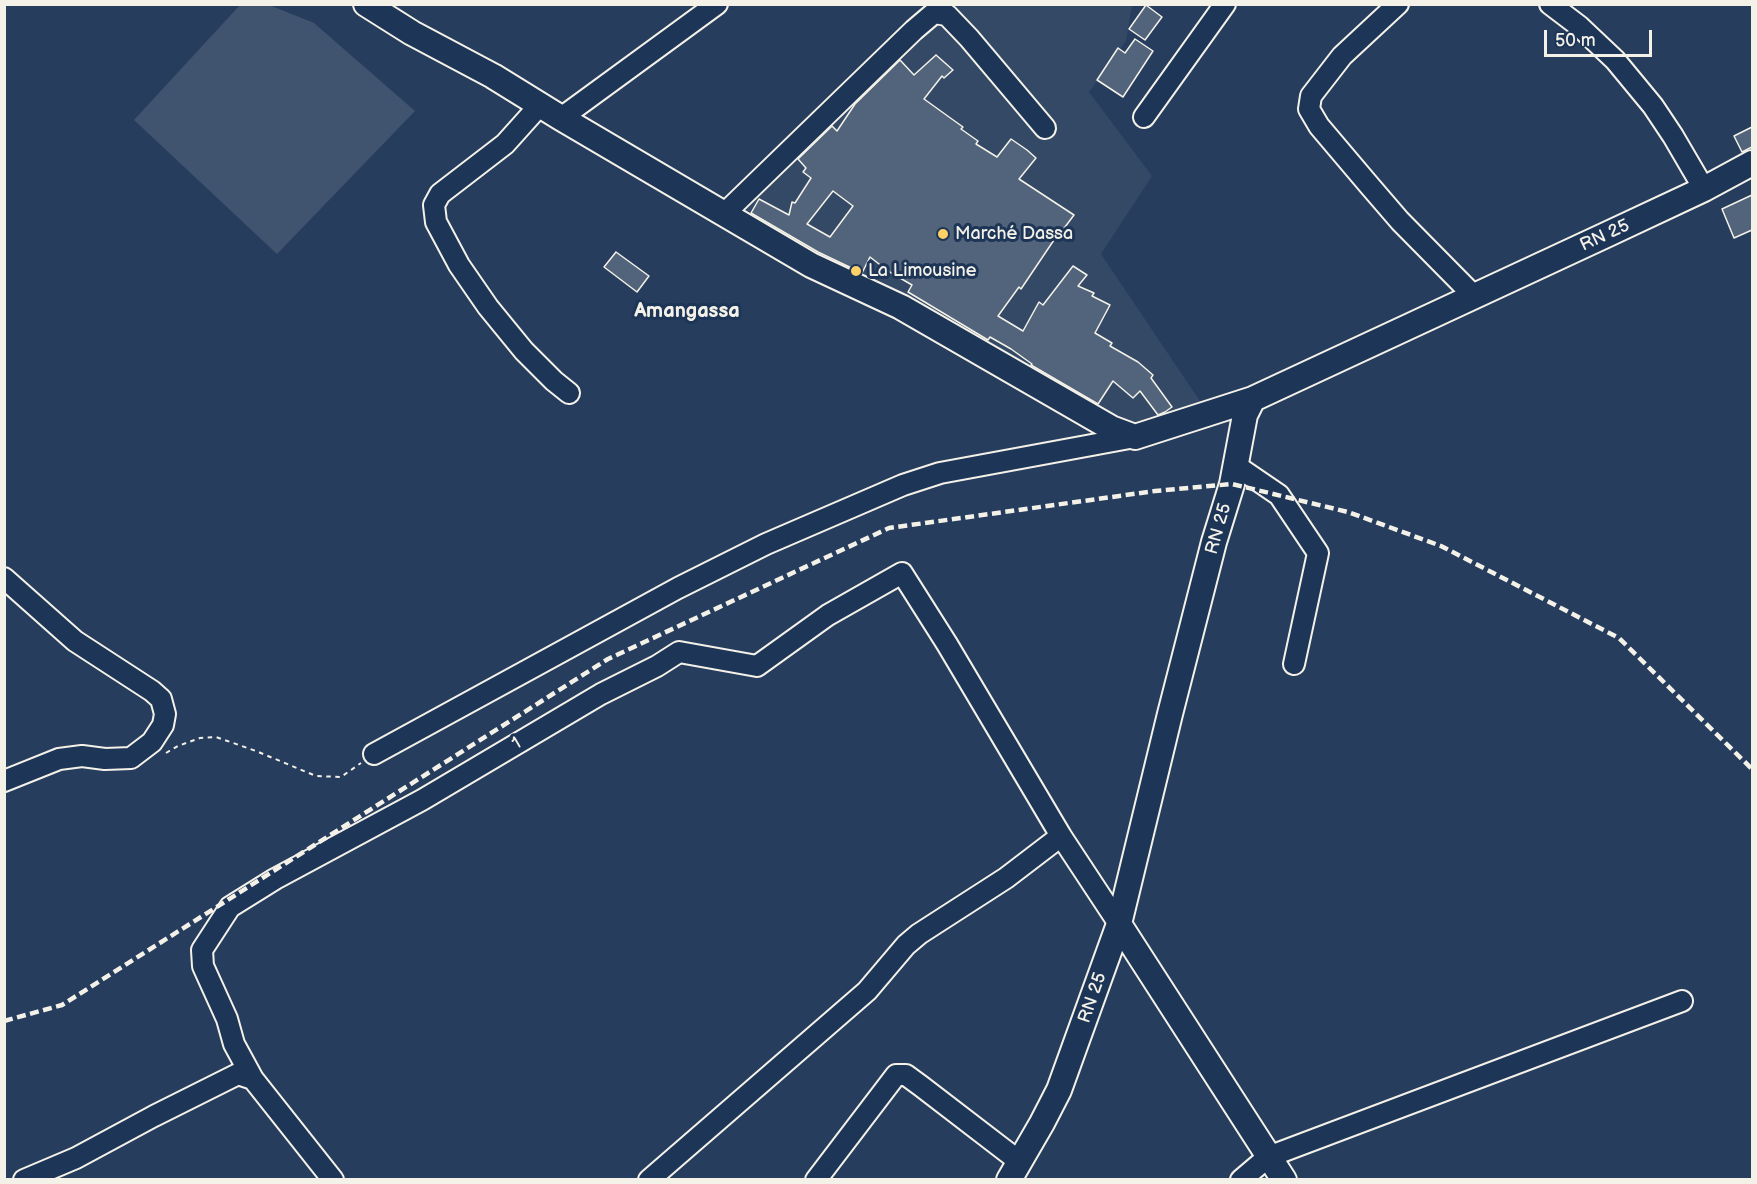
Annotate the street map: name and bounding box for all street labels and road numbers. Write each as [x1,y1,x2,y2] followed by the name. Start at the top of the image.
[1577,215,1633,257] street label: RN 25
[1201,501,1237,557] street label: RN 25
[508,733,526,755] street label: 1
[1074,970,1112,1026] street label: RN 25

